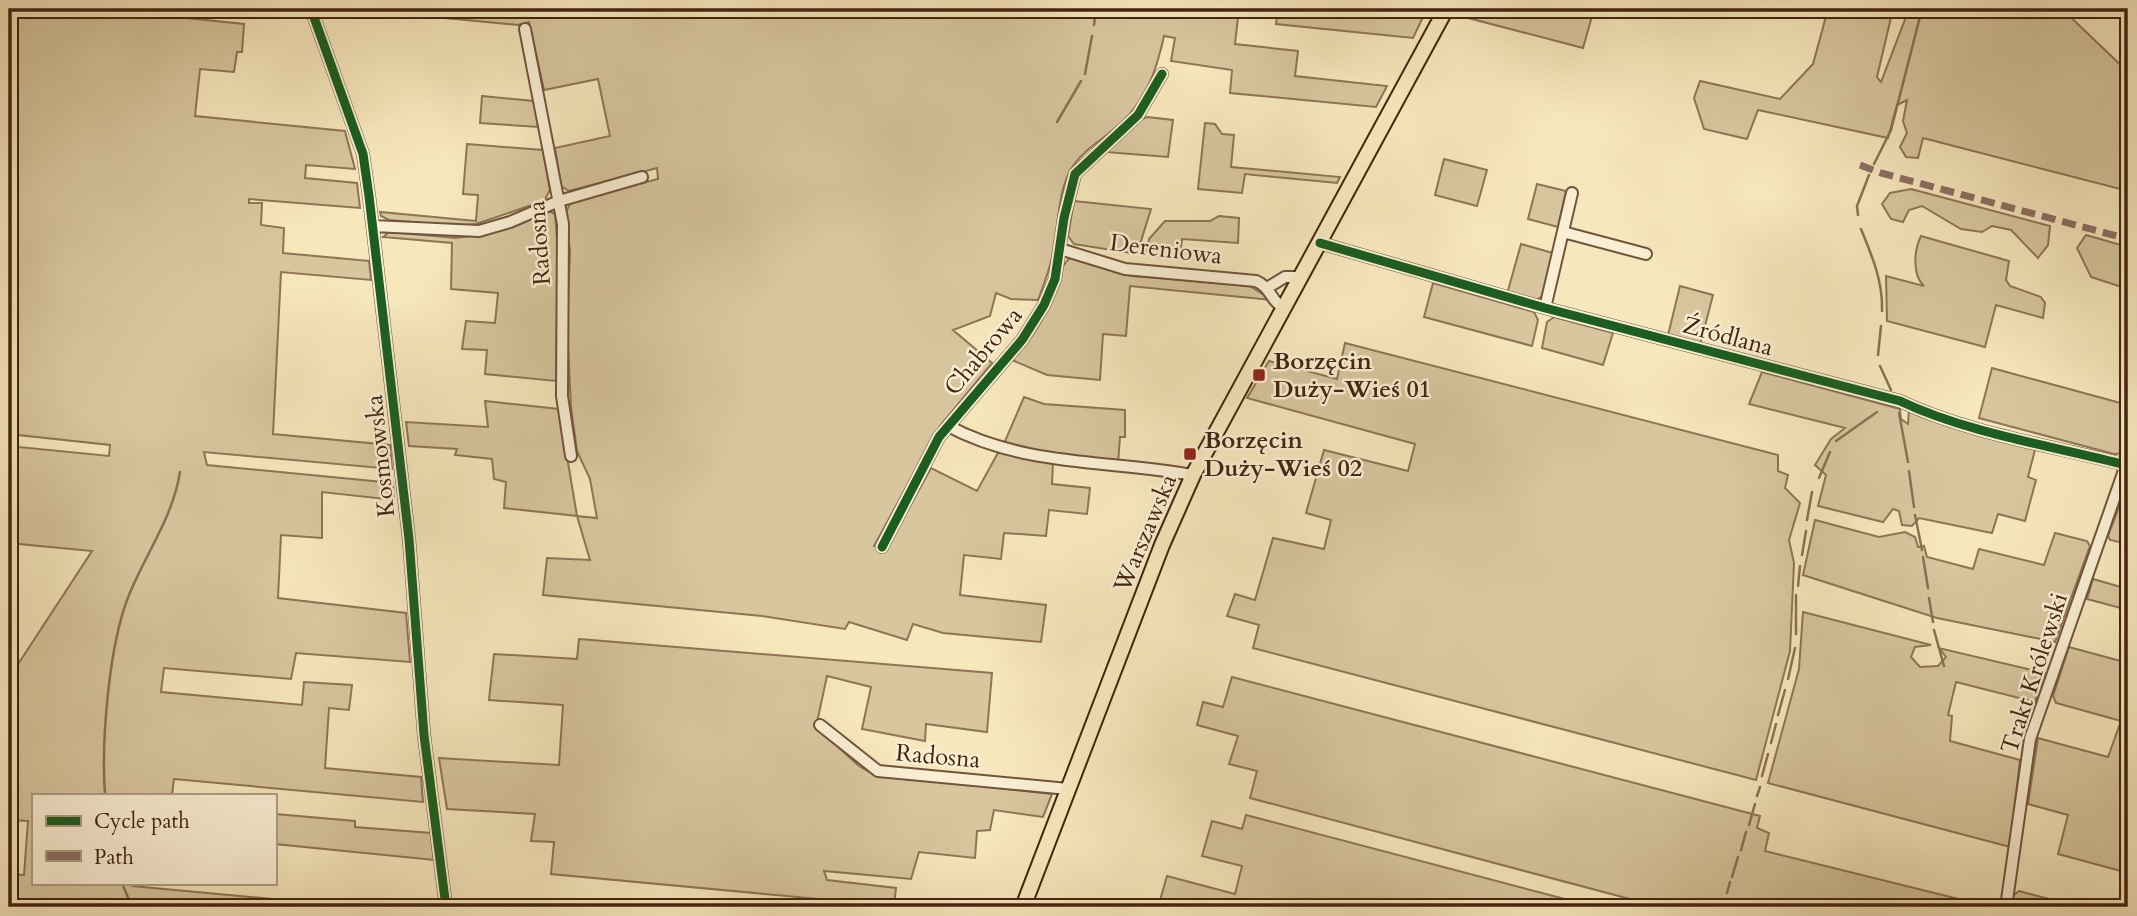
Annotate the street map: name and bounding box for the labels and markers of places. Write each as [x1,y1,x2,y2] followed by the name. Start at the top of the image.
[1273,345,1431,406] place label: Borzęcin Duży-Wieś 01
[1251,367,1267,383] marker: Borzęcin Duży-Wieś 01
[1204,424,1362,485] place label: Borzęcin Duży-Wieś 02
[1182,446,1198,462] marker: Borzęcin Duży-Wieś 02

